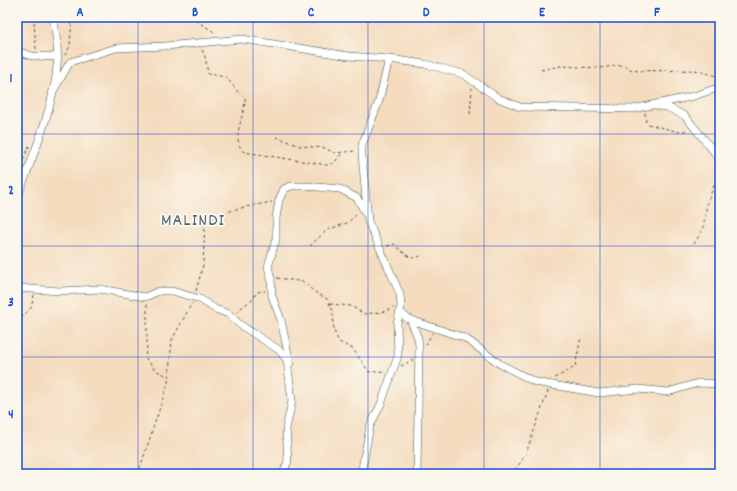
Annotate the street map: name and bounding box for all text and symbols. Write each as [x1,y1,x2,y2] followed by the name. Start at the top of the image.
[76,4,84,23] text: A
[192,4,198,23] text: B
[308,4,315,23] text: C
[423,4,430,23] text: D
[539,4,546,23] text: E
[654,4,660,23] text: F
[10,70,13,89] text: 1
[8,182,14,201] text: 2
[161,209,225,234] district label: MALINDI
[8,294,14,313] text: 3
[8,406,14,425] text: 4

